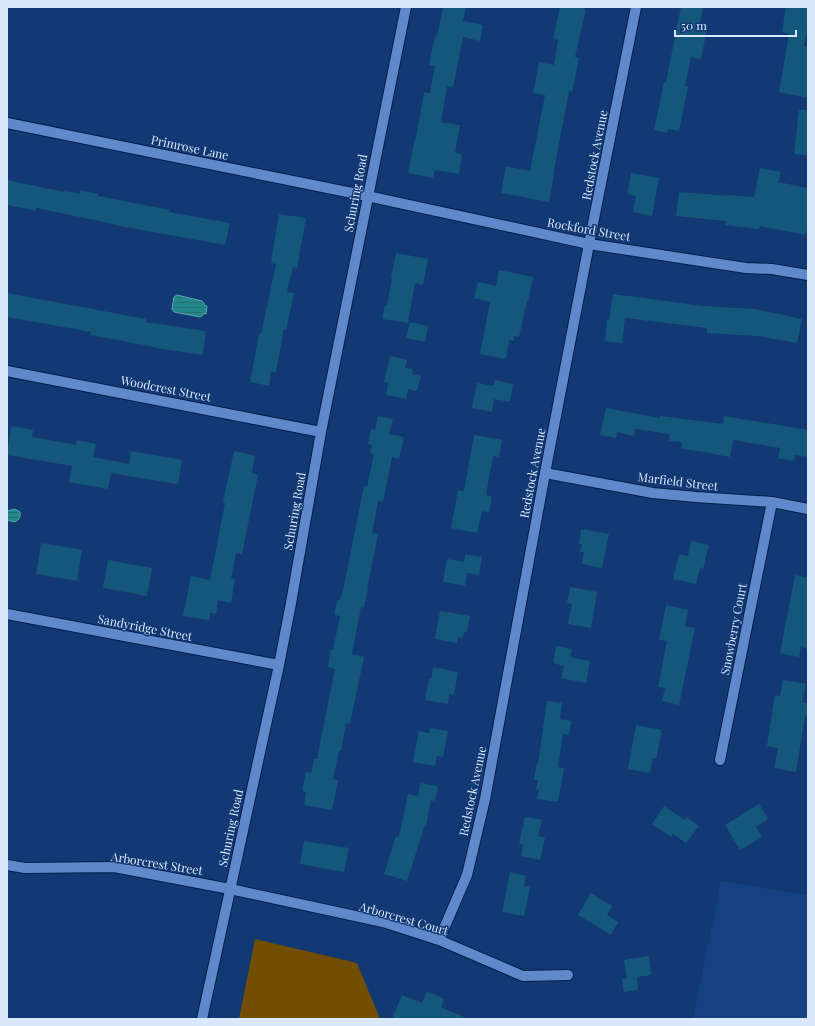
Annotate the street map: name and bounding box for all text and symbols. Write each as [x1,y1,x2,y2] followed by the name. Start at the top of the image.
[675,12,796,38] scale bar
[681,17,707,33] text: 50 m
[577,109,611,201] street label: Redstock Avenue
[150,131,230,163] street label: Primrose Lane
[340,153,370,233] street label: Schuring Road
[546,214,633,244] street label: Rockford Street
[118,371,213,405] street label: Woodcrest Street
[515,427,549,519] street label: Redstock Avenue
[637,468,720,494] street label: Marfield Street
[279,471,309,551] street label: Schuring Road
[716,581,750,676] street label: Snowberry Court
[96,610,194,644] street label: Sandyridge Street
[455,745,489,837] street label: Redstock Avenue
[214,788,246,868] street label: Schuring Road
[109,848,205,878] street label: Arborcrest Street
[357,897,451,939] street label: Arborcrest Court

